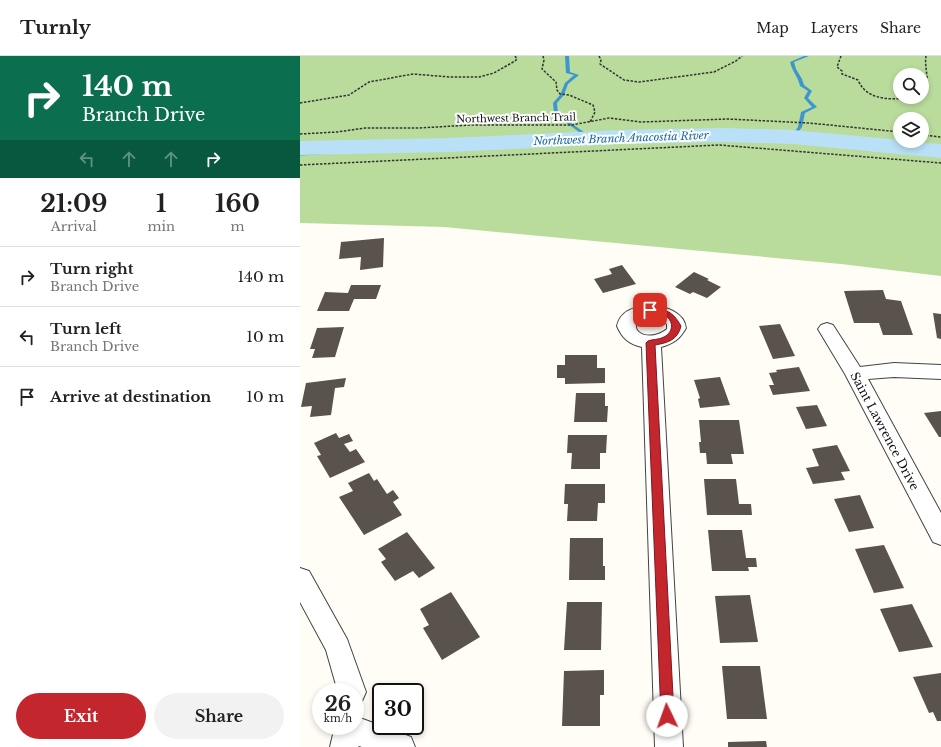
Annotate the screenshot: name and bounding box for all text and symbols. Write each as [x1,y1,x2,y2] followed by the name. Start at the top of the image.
[20,16,91,39] text: Turnly
[756,19,789,37] text: Map
[811,19,858,37] text: Layers
[880,19,921,37] text: Share
[893,68,929,148] map controls
[893,68,929,104] button: search
[82,69,172,104] text: 140 m
[16,72,68,124] icon: right
[82,104,205,126] text: Branch Drive
[456,110,576,126] street label: Northwest Branch Trail
[893,112,929,148] button: layers
[532,128,710,148] water label: Northwest Branch Anacostia River
[76,148,98,170] icon: left
[118,148,140,170] icon: ahead
[160,148,182,170] icon: ahead
[202,148,224,170] icon: right
[40,189,107,218] text: 21:09
[156,189,166,218] text: 1
[215,189,260,218] text: 160
[51,218,97,235] text: Arrival
[148,218,175,235] text: min
[230,218,244,235] text: m
[50,259,133,278] text: Turn right
[16,266,38,288] icon: right
[237,267,284,286] text: 140 m
[50,278,139,295] text: Branch Drive
[633,293,667,327] pin
[639,299,661,321] icon: arrive
[50,319,121,338] text: Turn left
[16,326,38,348] icon: left
[246,327,284,346] text: 10 m
[50,338,139,355] text: Branch Drive
[847,369,923,493] street label: Saint Lawrence Drive
[16,386,38,408] icon: arrive
[50,387,211,406] text: Arrive at destination
[246,387,284,406] text: 10 m
[372,683,424,735] speed limit sign: 30
[325,692,351,716] text: 26
[16,693,146,739] button: Exit
[154,693,284,739] button: Share
[646,695,688,737] position arrow
[324,712,352,725] text: km/h

